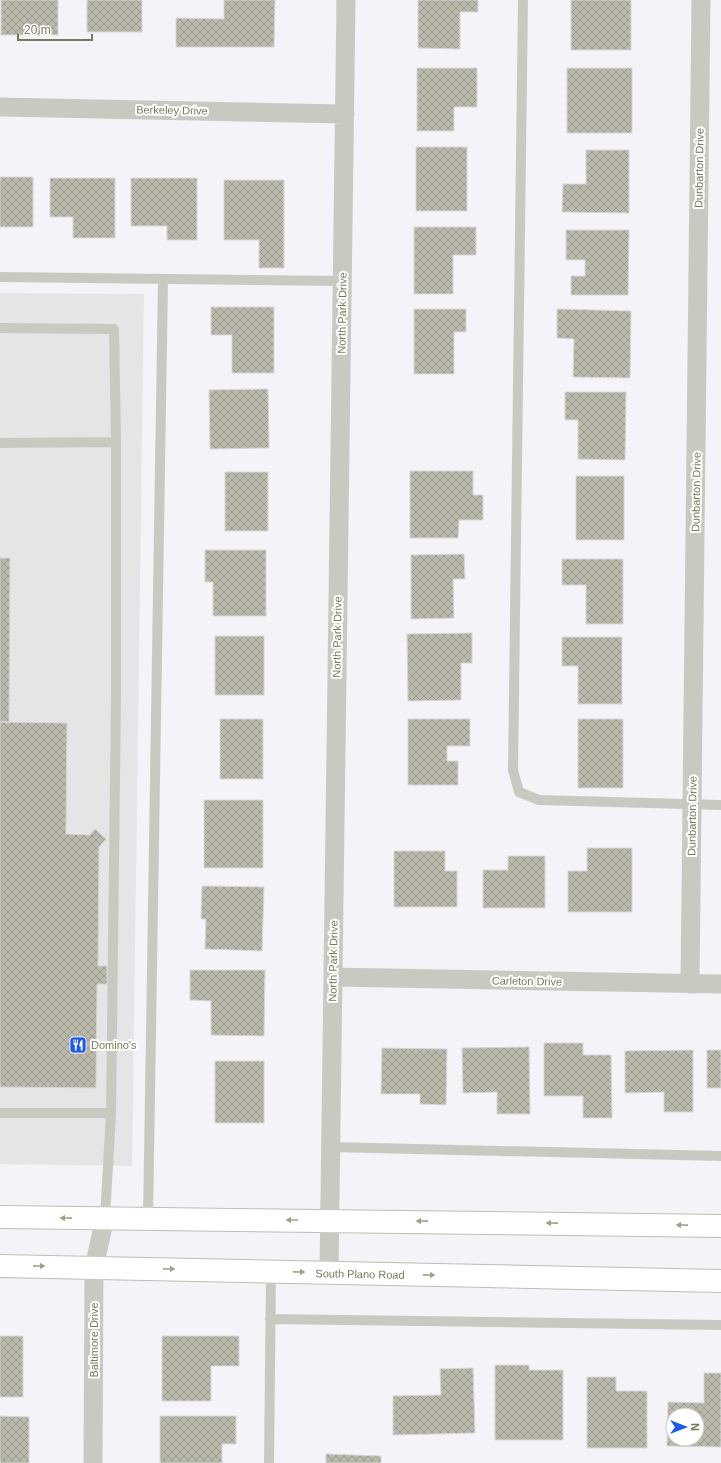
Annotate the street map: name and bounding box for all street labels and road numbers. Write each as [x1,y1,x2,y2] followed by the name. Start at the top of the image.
[136,103,208,117] street label: Berkeley Drive
[692,128,706,208] street label: Dunbarton Drive
[335,272,349,354] street label: North Park Drive
[689,452,703,532] street label: Dunbarton Drive
[330,596,344,678] street label: North Park Drive
[685,776,699,856] street label: Dunbarton Drive
[326,920,340,1002] street label: North Park Drive
[492,974,562,988] street label: Carleton Drive
[315,1267,405,1281] street label: South Plano Road
[88,1302,100,1378] street label: Baltimore Drive

